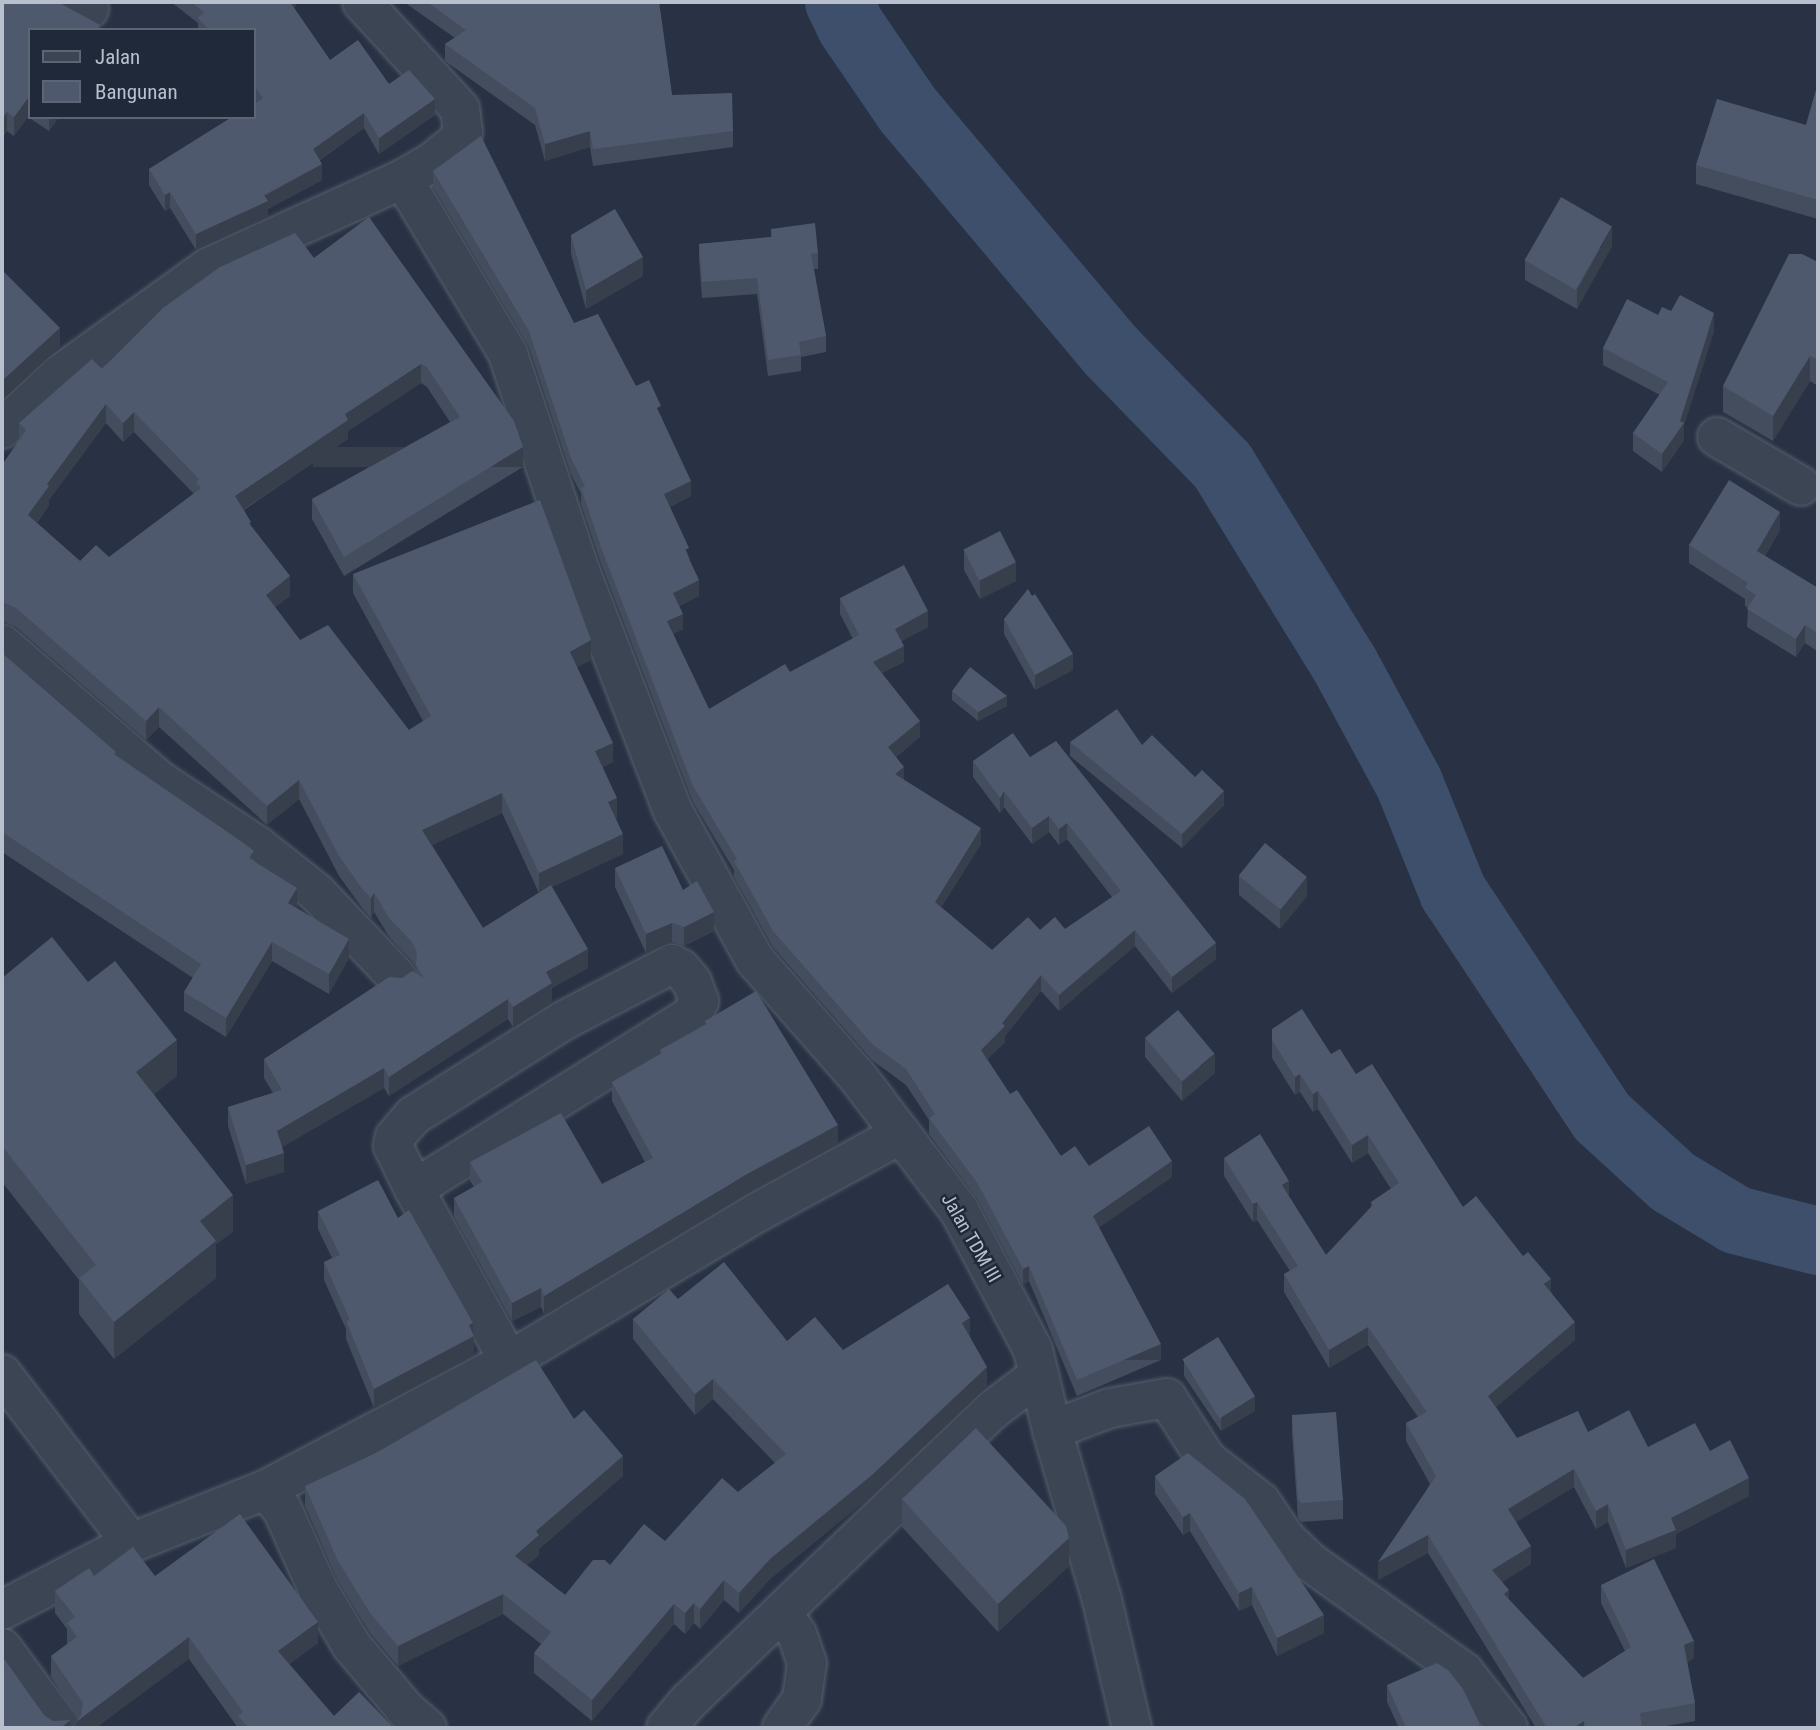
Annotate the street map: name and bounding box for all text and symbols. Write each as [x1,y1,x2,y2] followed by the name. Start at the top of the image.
[28,28,256,119] legend
[95,45,140,69] text: Jalan
[95,80,178,104] text: Bangunan
[936,1189,1006,1287] street label: Jalan TDM III

